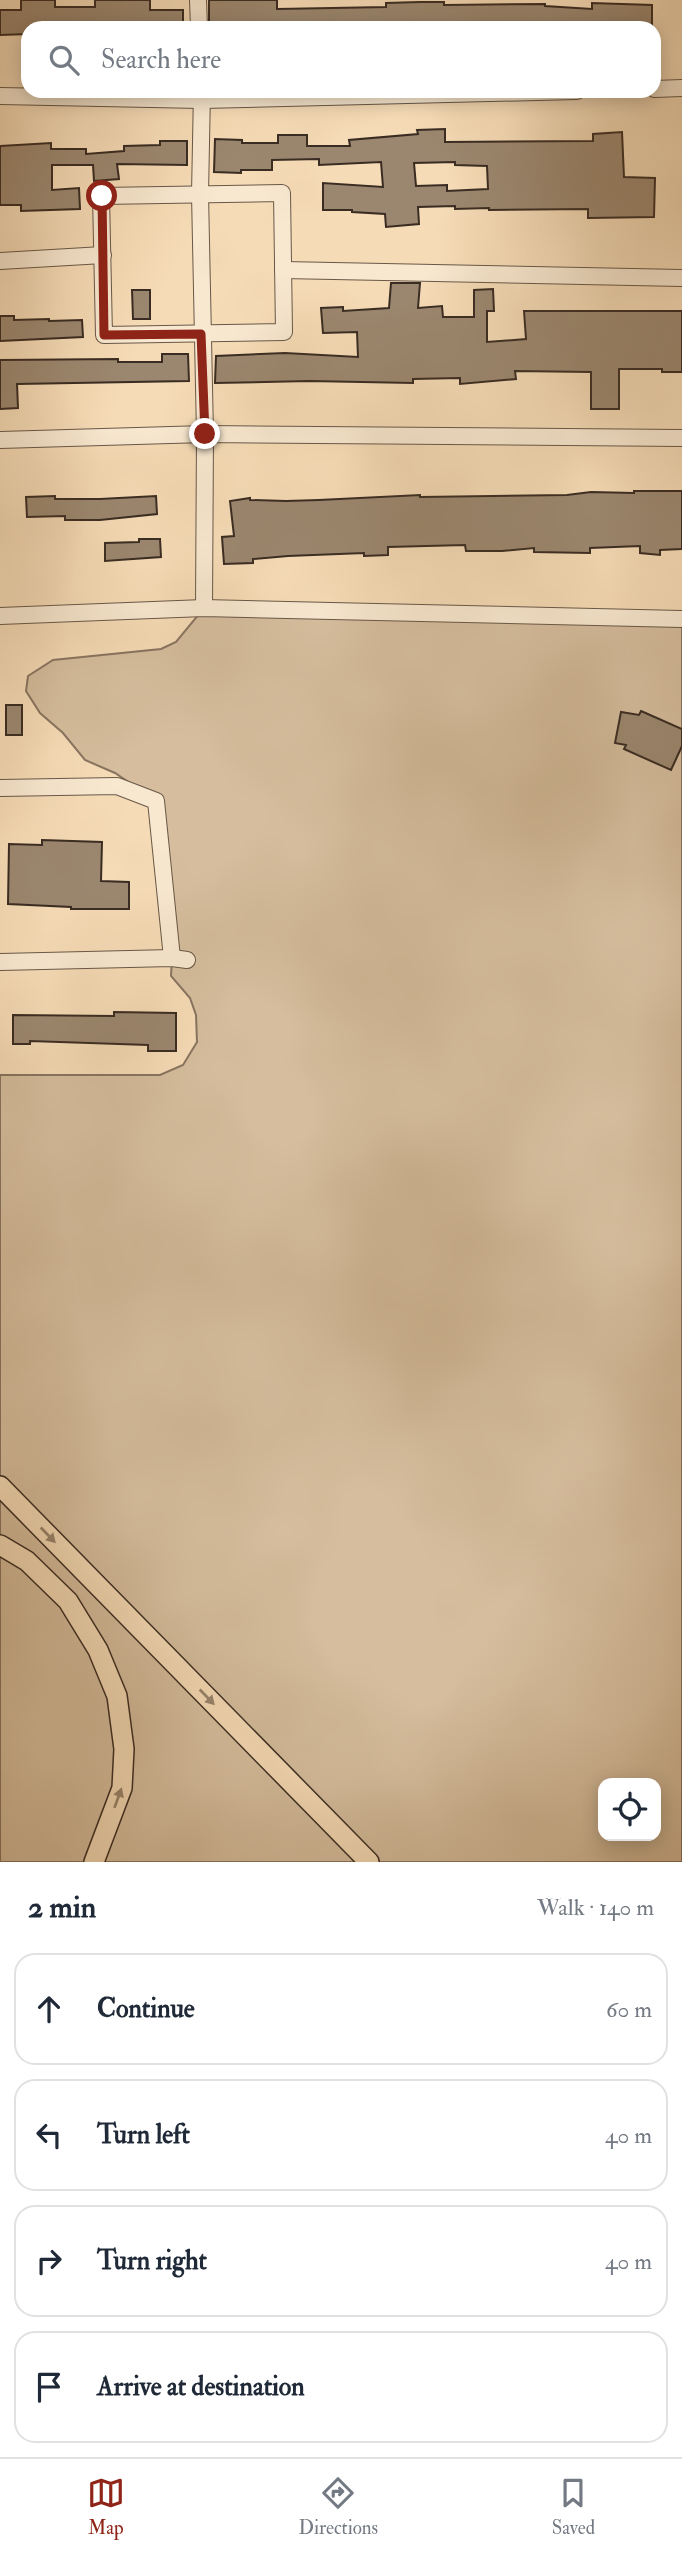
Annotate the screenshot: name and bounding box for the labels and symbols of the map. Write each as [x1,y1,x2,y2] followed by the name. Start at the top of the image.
[86,180,117,211] route start
[189,418,220,449] route end
[39,1526,55,1543] one-way arrow
[199,1689,216,1706] one-way arrow
[113,1788,124,1809] one-way arrow

